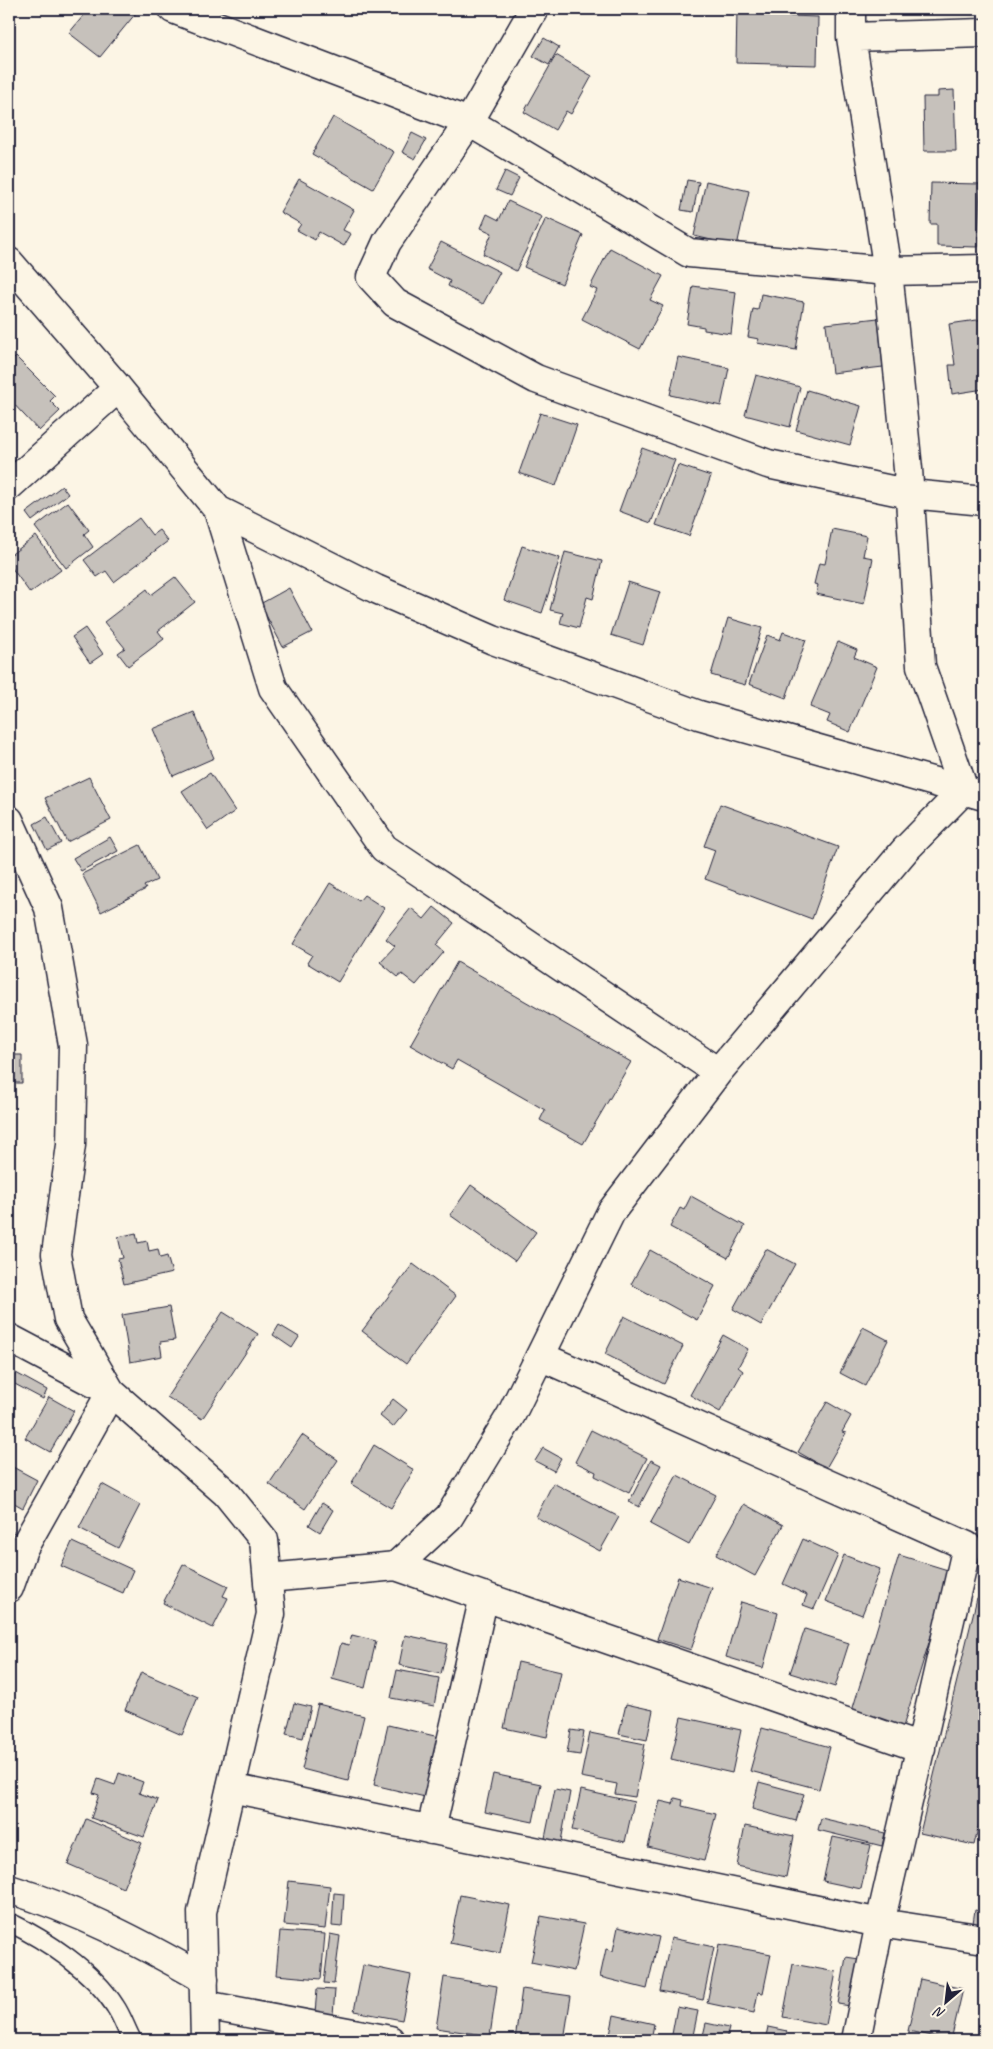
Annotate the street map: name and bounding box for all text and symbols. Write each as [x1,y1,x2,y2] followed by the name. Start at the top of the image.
[920,1976,970,2026] north arrow
[930,2002,948,2023] text: N

